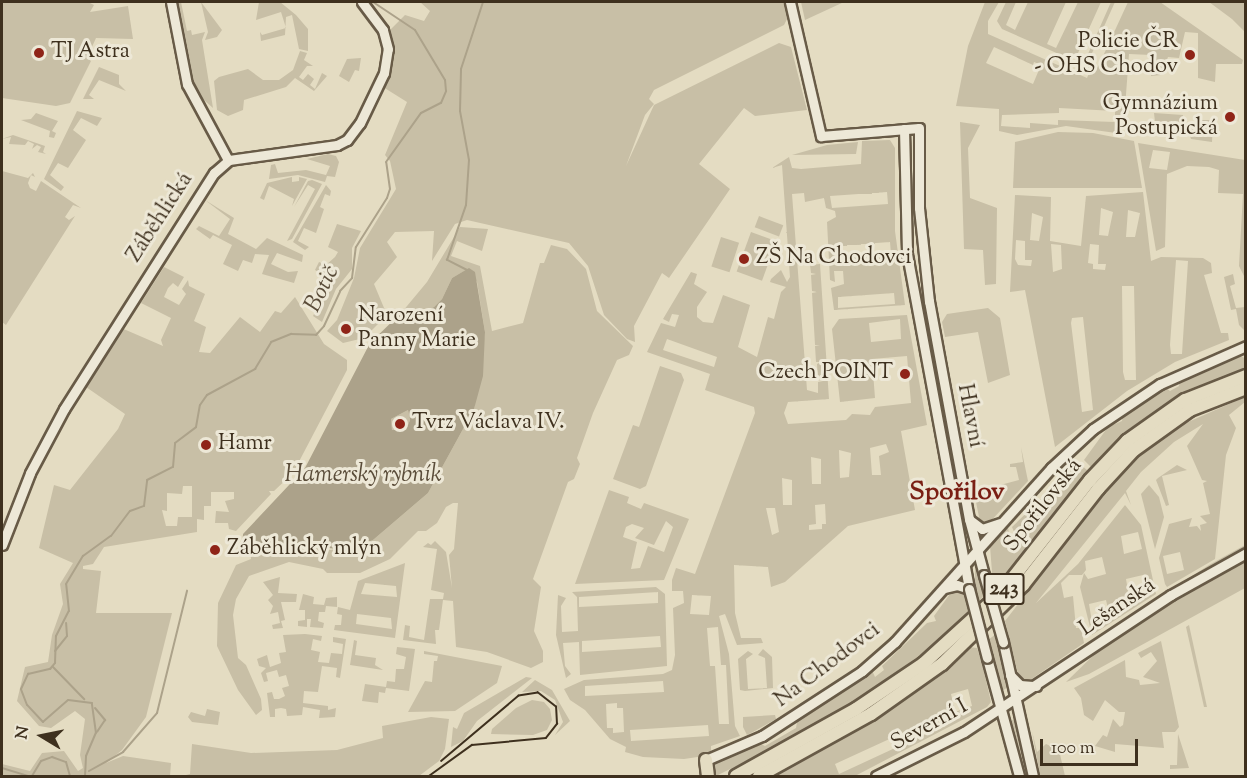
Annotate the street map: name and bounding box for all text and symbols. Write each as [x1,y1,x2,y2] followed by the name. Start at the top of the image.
[1034,29,1178,80] place label: Policie ČR - OHS Chodov
[51,40,130,66] place label: TJ Astra
[32,46,46,60] marker: TJ Astra
[1183,48,1197,62] marker: Policie ČR - OHS Chodov
[1102,91,1218,142] place label: Gymnázium Postupická
[1223,110,1237,124] marker: Gymnázium Postupická
[122,168,200,268] street label: Záběhlická
[756,246,912,272] place label: ZŠ Na Chodovci
[737,252,751,266] marker: ZŠ Na Chodovci
[299,261,347,317] water label: Botič
[358,303,476,354] place label: Narození Panny Marie
[339,322,353,336] marker: Narození Panny Marie
[758,361,893,387] place label: Czech POINT
[898,367,912,381] marker: Czech POINT
[950,382,988,450] street label: Hlavní
[412,411,564,437] place label: Tvrz Václava IV.
[393,417,407,431] marker: Tvrz Václava IV.
[218,432,272,458] place label: Hamr
[199,438,213,452] marker: Hamr
[999,454,1089,558] street label: Spořilovská
[284,462,442,490] water label: Hamerský rybník
[909,477,1005,509] district label: Spořilov
[227,537,382,563] place label: Záběhlický mlýn
[208,543,222,557] marker: Záběhlický mlýn
[983,571,1025,607] road number: 243
[1075,573,1161,643] street label: Lešanská
[770,618,886,714] street label: Na Chodovci
[887,694,973,758] street label: Severní I
[12,706,72,766] north arrow
[11,724,36,741] text: N
[1043,727,1140,765] scale bar
[1051,736,1095,762] text: 100 m

